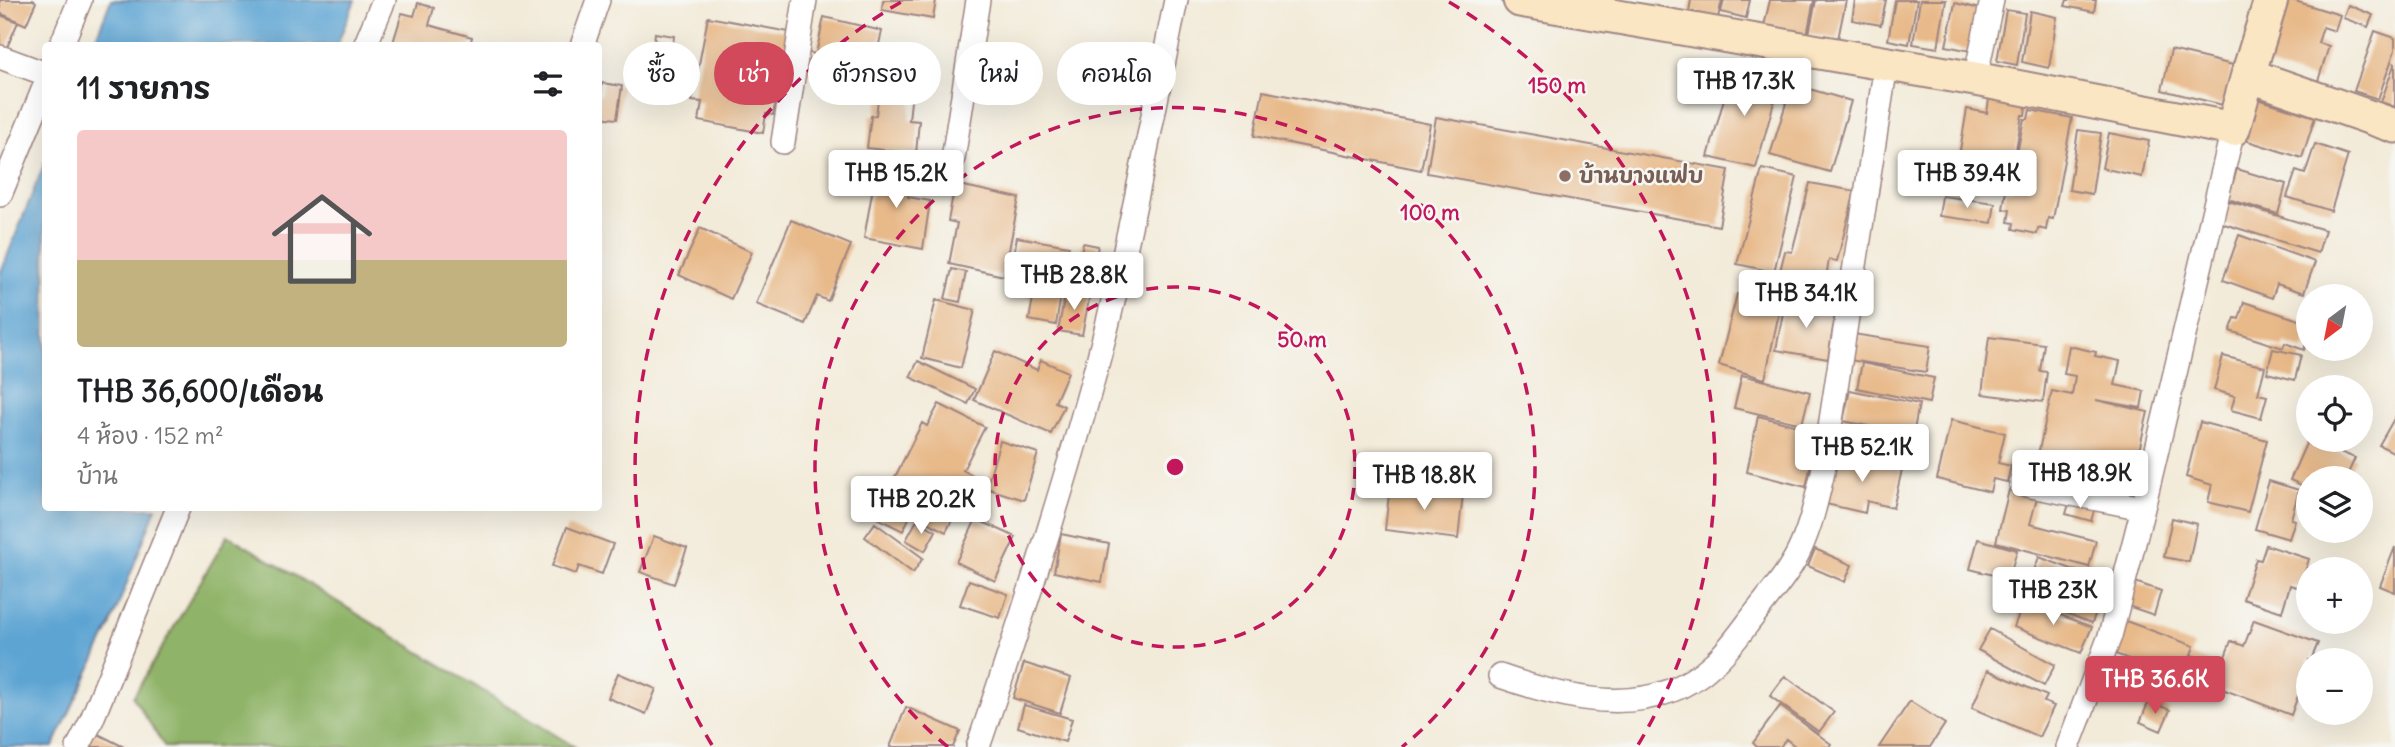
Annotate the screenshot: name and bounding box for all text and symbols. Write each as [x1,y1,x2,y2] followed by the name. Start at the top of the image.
[623,42,700,105] chip: ซื้อ
[714,42,794,105] chip: เช่า
[808,42,941,105] chip: ตัวกรอง
[955,42,1043,105] chip: ใหม่
[1057,42,1176,105] chip: คอนโด
[1664,58,1824,118] pin: THB 17.3K
[529,65,567,103] icon: filters
[1693,66,1795,95] text: THB 17.3K
[77,69,210,107] text: 11 รายการ
[1528,72,1586,99] text: 150 m
[816,150,976,210] pin: THB 15.2K
[1887,150,2047,210] pin: THB 39.4K
[844,158,948,187] text: THB 15.2K
[1914,158,2020,187] text: THB 39.4K
[1579,162,1703,189] place label: บ้านบางแฟบ
[1557,168,1573,184] marker: บ้านบางแฟบ
[259,176,385,302] icon: home
[1400,199,1460,226] text: 100 m
[994,252,1154,312] pin: THB 28.8K
[1020,260,1128,289] text: THB 28.8K
[1726,270,1886,330] pin: THB 34.1K
[1755,278,1857,307] text: THB 34.1K
[2296,284,2373,360] north arrow
[2296,284,2373,725] map controls
[1277,326,1327,353] text: 50 m
[77,372,324,410] text: THB 36,600/เดือน
[2296,375,2373,452] button: locate
[77,421,224,450] text: 4 ห้อง · 152 m²
[1782,424,1942,484] pin: THB 52.1K
[1811,432,1913,461] text: THB 52.1K
[2000,450,2160,510] pin: THB 18.9K
[1344,452,1504,512] pin: THB 18.8K
[1163,455,1187,479] centre of rings
[2028,458,2132,487] text: THB 18.9K
[1372,460,1476,489] text: THB 18.8K
[77,461,118,490] text: บ้าน
[2296,466,2373,543] button: layers
[841,476,1001,536] pin: THB 20.2K
[867,484,975,513] text: THB 20.2K
[2296,557,2373,634] button: +
[1988,568,2118,627] pin: THB 23K
[2009,575,2097,604] text: THB 23K
[2296,648,2373,725] button: −
[2075,656,2235,716] pin: THB 36.6K
[2101,664,2209,693] text: THB 36.6K

